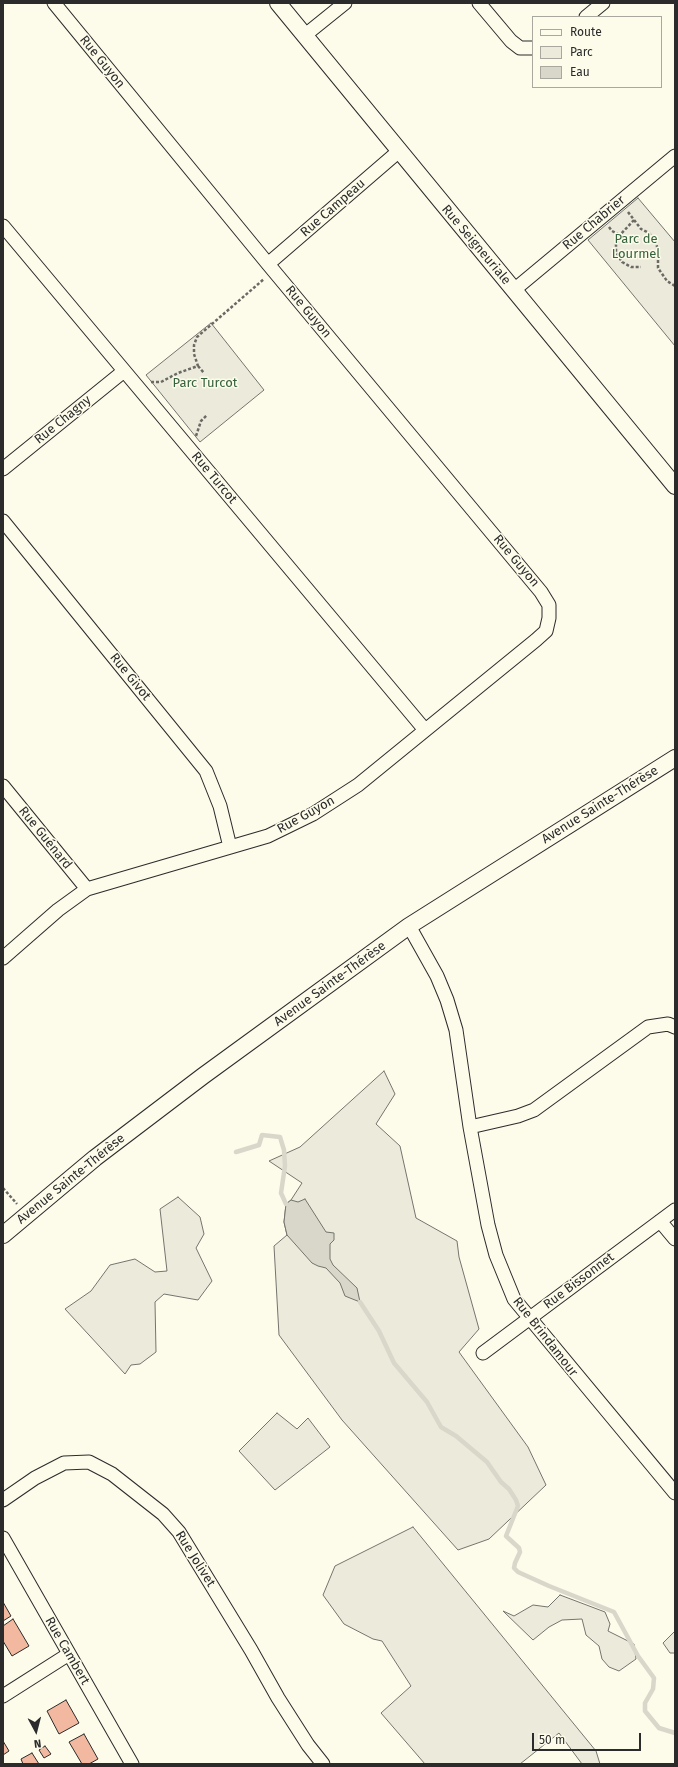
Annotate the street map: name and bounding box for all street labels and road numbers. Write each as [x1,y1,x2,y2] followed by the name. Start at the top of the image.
[76,33,128,91] street label: Rue Guyon
[297,176,369,240] street label: Rue Campeau
[560,192,628,254] street label: Rue Chabrier
[438,202,514,288] street label: Rue Seigneuriale
[282,283,334,341] street label: Rue Guyon
[32,392,94,448] street label: Rue Chagny
[188,449,240,507] street label: Rue Turcot
[490,532,542,590] street label: Rue Guyon
[106,650,154,704] street label: Rue Givot
[539,763,661,847] street label: Avenue Sainte-Thérèse
[275,793,337,837] street label: Rue Guyon
[15,804,75,872] street label: Rue Guénard
[271,938,389,1030] street label: Avenue Sainte-Thérèse
[14,1131,128,1227] street label: Avenue Sainte-Thérèse
[541,1249,617,1313] street label: Rue Bissonnet
[509,1294,581,1380] street label: Rue Brindamour
[172,1528,218,1590] street label: Rue Jolivet
[41,1614,93,1688] street label: Rue Cambert

